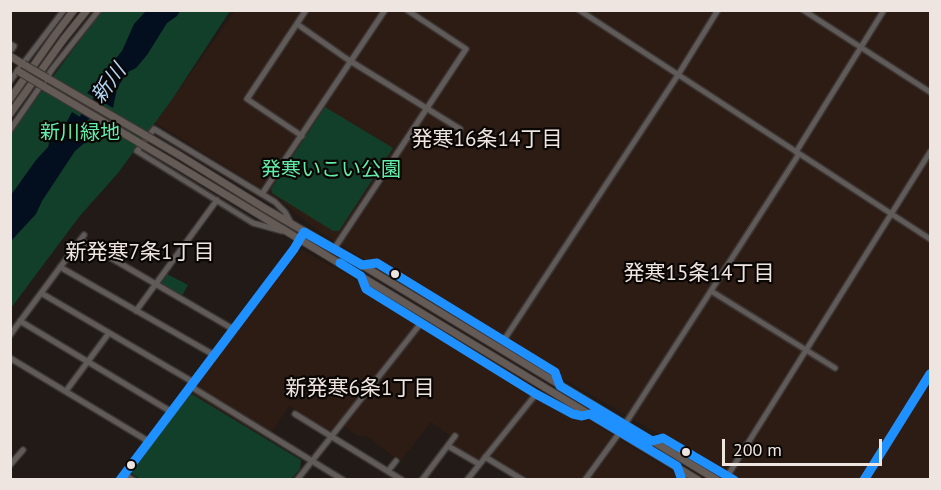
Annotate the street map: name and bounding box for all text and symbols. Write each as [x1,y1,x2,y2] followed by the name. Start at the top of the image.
[86,60,132,108] water label: 新川
[40,121,120,145] park label: 新川緑地
[412,127,562,153] district label: 発寒16条14丁目
[261,158,401,182] park label: 発寒いこい公園
[66,240,214,266] district label: 新発寒7条1丁目
[624,261,774,287] district label: 発寒15条14丁目
[389,268,401,280] unlabelled marker
[286,376,434,402] district label: 新発寒6条1丁目
[725,427,886,465] scale bar
[733,438,782,461] text: 200 m
[680,446,692,458] unlabelled marker
[125,459,137,471] unlabelled marker

